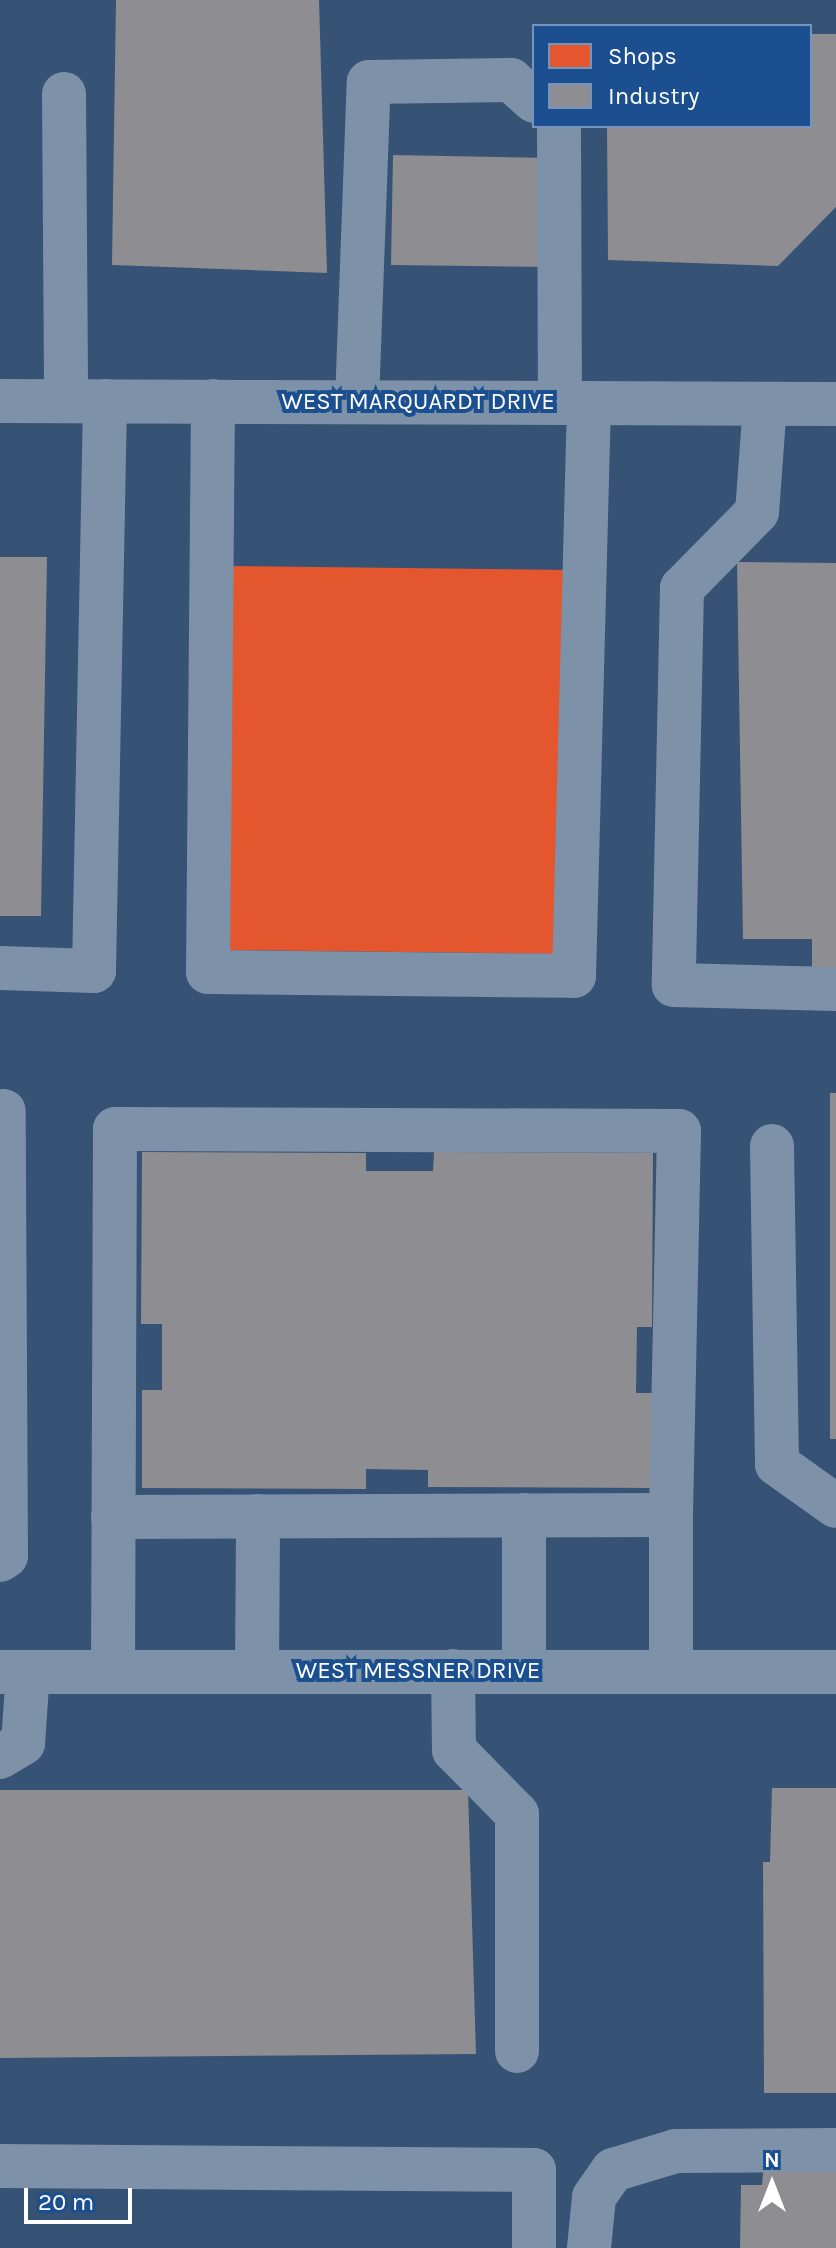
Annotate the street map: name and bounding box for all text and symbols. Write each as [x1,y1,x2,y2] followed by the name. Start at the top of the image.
[532,24,812,128] legend
[608,42,677,70] text: Shops
[608,82,699,110] text: Industry
[281,388,555,416] street label: WEST MARQUARDT DRIVE
[296,1657,540,1685] street label: WEST MESSNER DRIVE
[732,2144,812,2224] north arrow
[764,2147,780,2173] text: N
[28,2172,136,2222] scale bar
[38,2188,94,2216] text: 20 m

